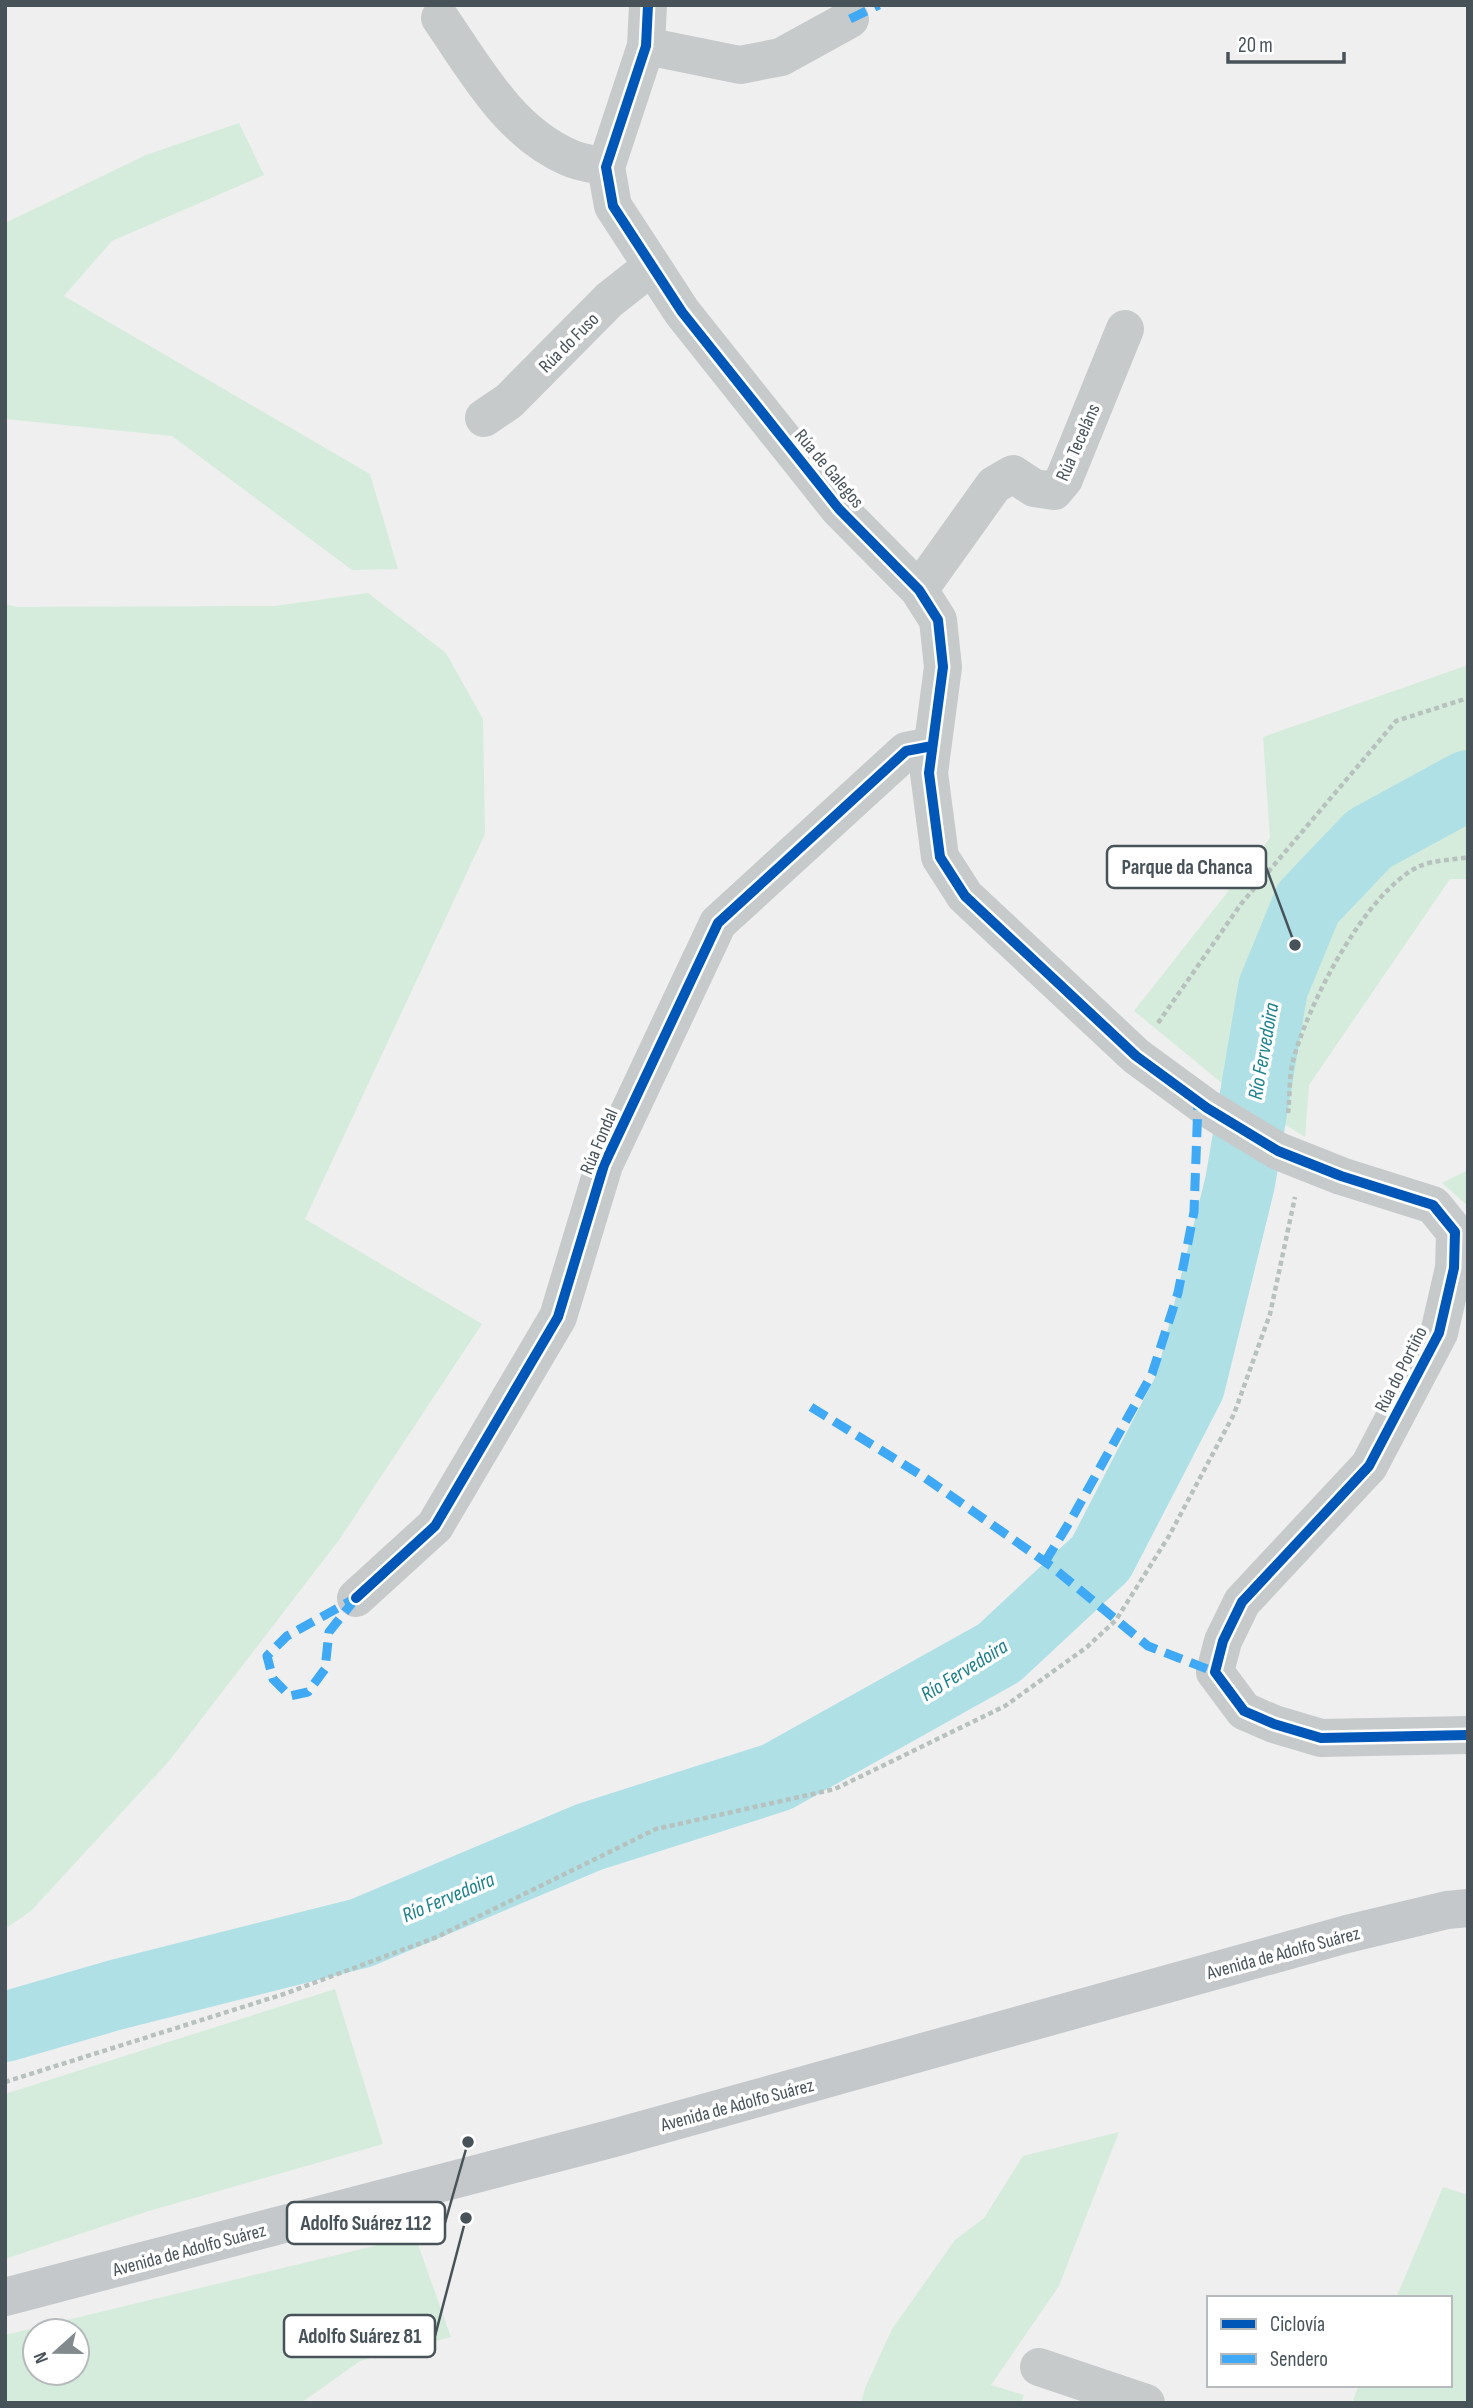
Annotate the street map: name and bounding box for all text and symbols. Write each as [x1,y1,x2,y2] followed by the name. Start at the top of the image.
[1228,21,1344,65] scale bar
[1238,33,1273,58] text: 20 m
[534,308,604,378] street label: Rúa do Fuso
[1051,400,1106,485] street label: Rúa Teceláns
[789,425,869,513] street label: Rúa de Galegos
[1107,846,1266,888] callout: Parque da Chanca
[1121,855,1253,880] text: Parque da Chanca
[1243,1000,1284,1101] water label: Río Fervedoira
[575,1105,623,1178] street label: Rúa Fondal
[1370,1323,1433,1416] street label: Rúa do Portiño
[916,1634,1013,1707] water label: Río Fervedoira
[398,1867,499,1928] water label: Río Fervedoira
[1203,1922,1363,1985] street label: Avenida de Adolfo Suárez
[657,2074,817,2137] street label: Avenida de Adolfo Suárez
[287,2202,445,2244] callout: Adolfo Suárez 112
[300,2211,431,2236] text: Adolfo Suárez 112
[109,2219,269,2282] street label: Avenida de Adolfo Suárez
[1207,2296,1452,2387] legend
[1270,2312,1325,2337] text: Ciclovía
[284,2315,435,2357] callout: Adolfo Suárez 81
[21,2317,91,2387] north arrow
[297,2324,422,2349] text: Adolfo Suárez 81
[1270,2347,1328,2372] text: Sendero
[29,2349,54,2366] text: N

